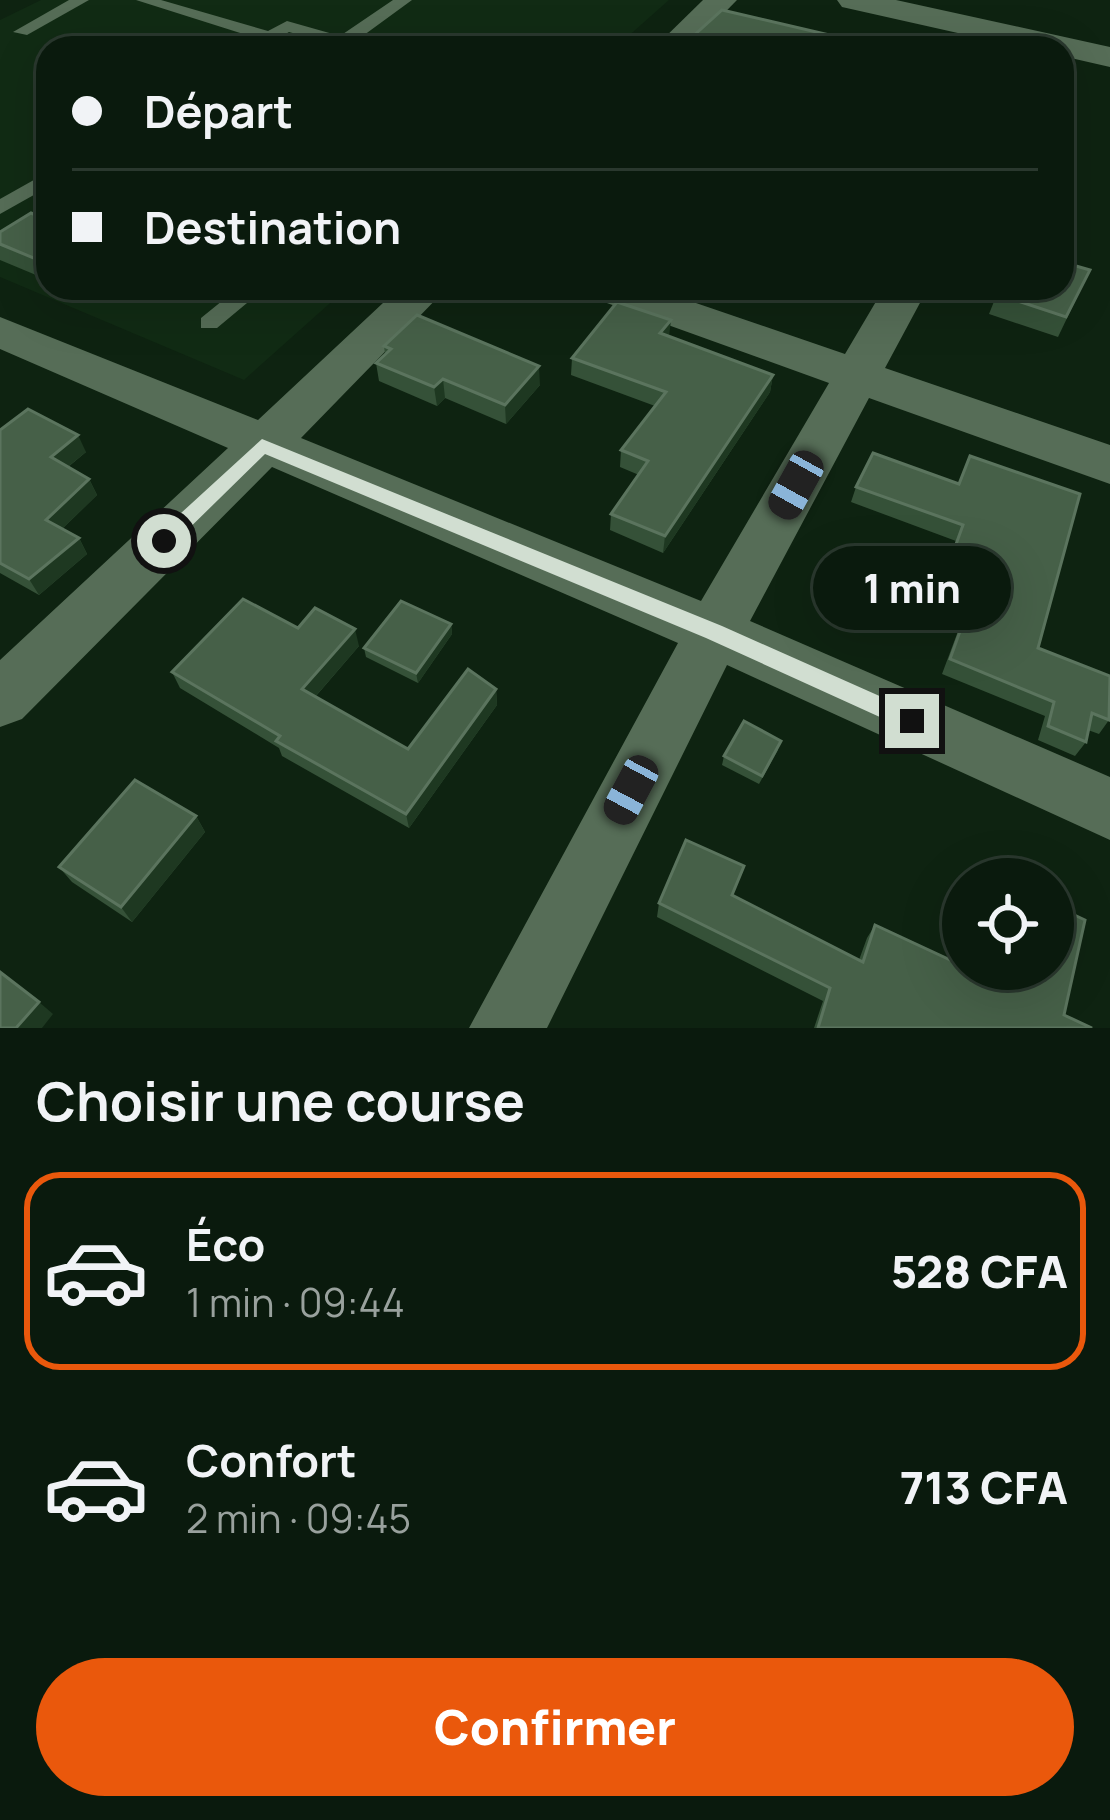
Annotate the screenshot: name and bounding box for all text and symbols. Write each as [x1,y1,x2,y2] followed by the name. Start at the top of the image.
[144,80,293,142] text: Départ
[144,196,401,258] text: Destination
[763,445,829,525] car
[137,514,191,568] route start
[813,547,1011,631] callout: 1 min
[863,561,961,615] text: 1 min
[885,694,939,748] route end
[598,750,664,830] car
[942,858,1074,990] map controls
[942,858,1074,990] button: locate
[36,1063,525,1137] text: Choisir une course
[186,1213,265,1275] text: Éco
[42,1217,150,1325] icon: car
[891,1240,1068,1302] text: 528 CFA
[186,1275,405,1329] text: 1 min · 09:44
[186,1429,357,1491] text: Confort
[42,1433,150,1541] icon: car
[900,1456,1068,1518] text: 713 CFA
[186,1491,411,1545] text: 2 min · 09:45
[36,1658,1074,1796] button: Confirmer

